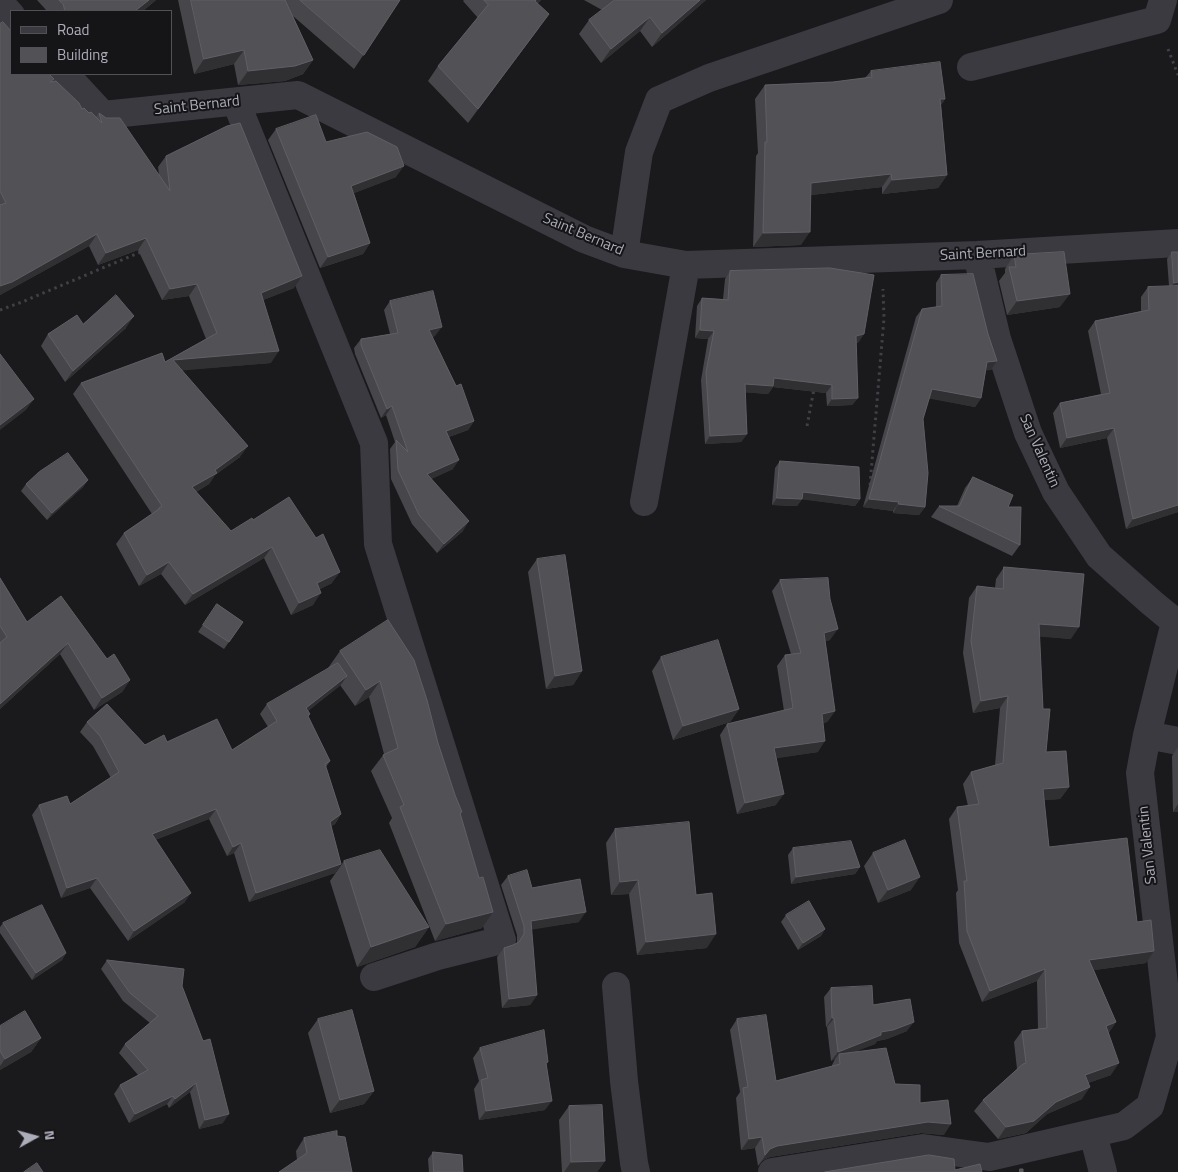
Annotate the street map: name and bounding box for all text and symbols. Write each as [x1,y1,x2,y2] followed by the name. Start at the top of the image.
[10,10,172,75] legend
[57,18,89,41] text: Road
[57,43,108,66] text: Building
[153,93,241,119] street label: Saint Bernard
[540,210,626,260] street label: Saint Bernard
[940,243,1026,265] street label: Saint Bernard
[1015,411,1063,491] street label: San Valentin
[1135,805,1161,885] street label: San Valentin
[10,1112,60,1162] north arrow
[39,1129,61,1141] text: N

